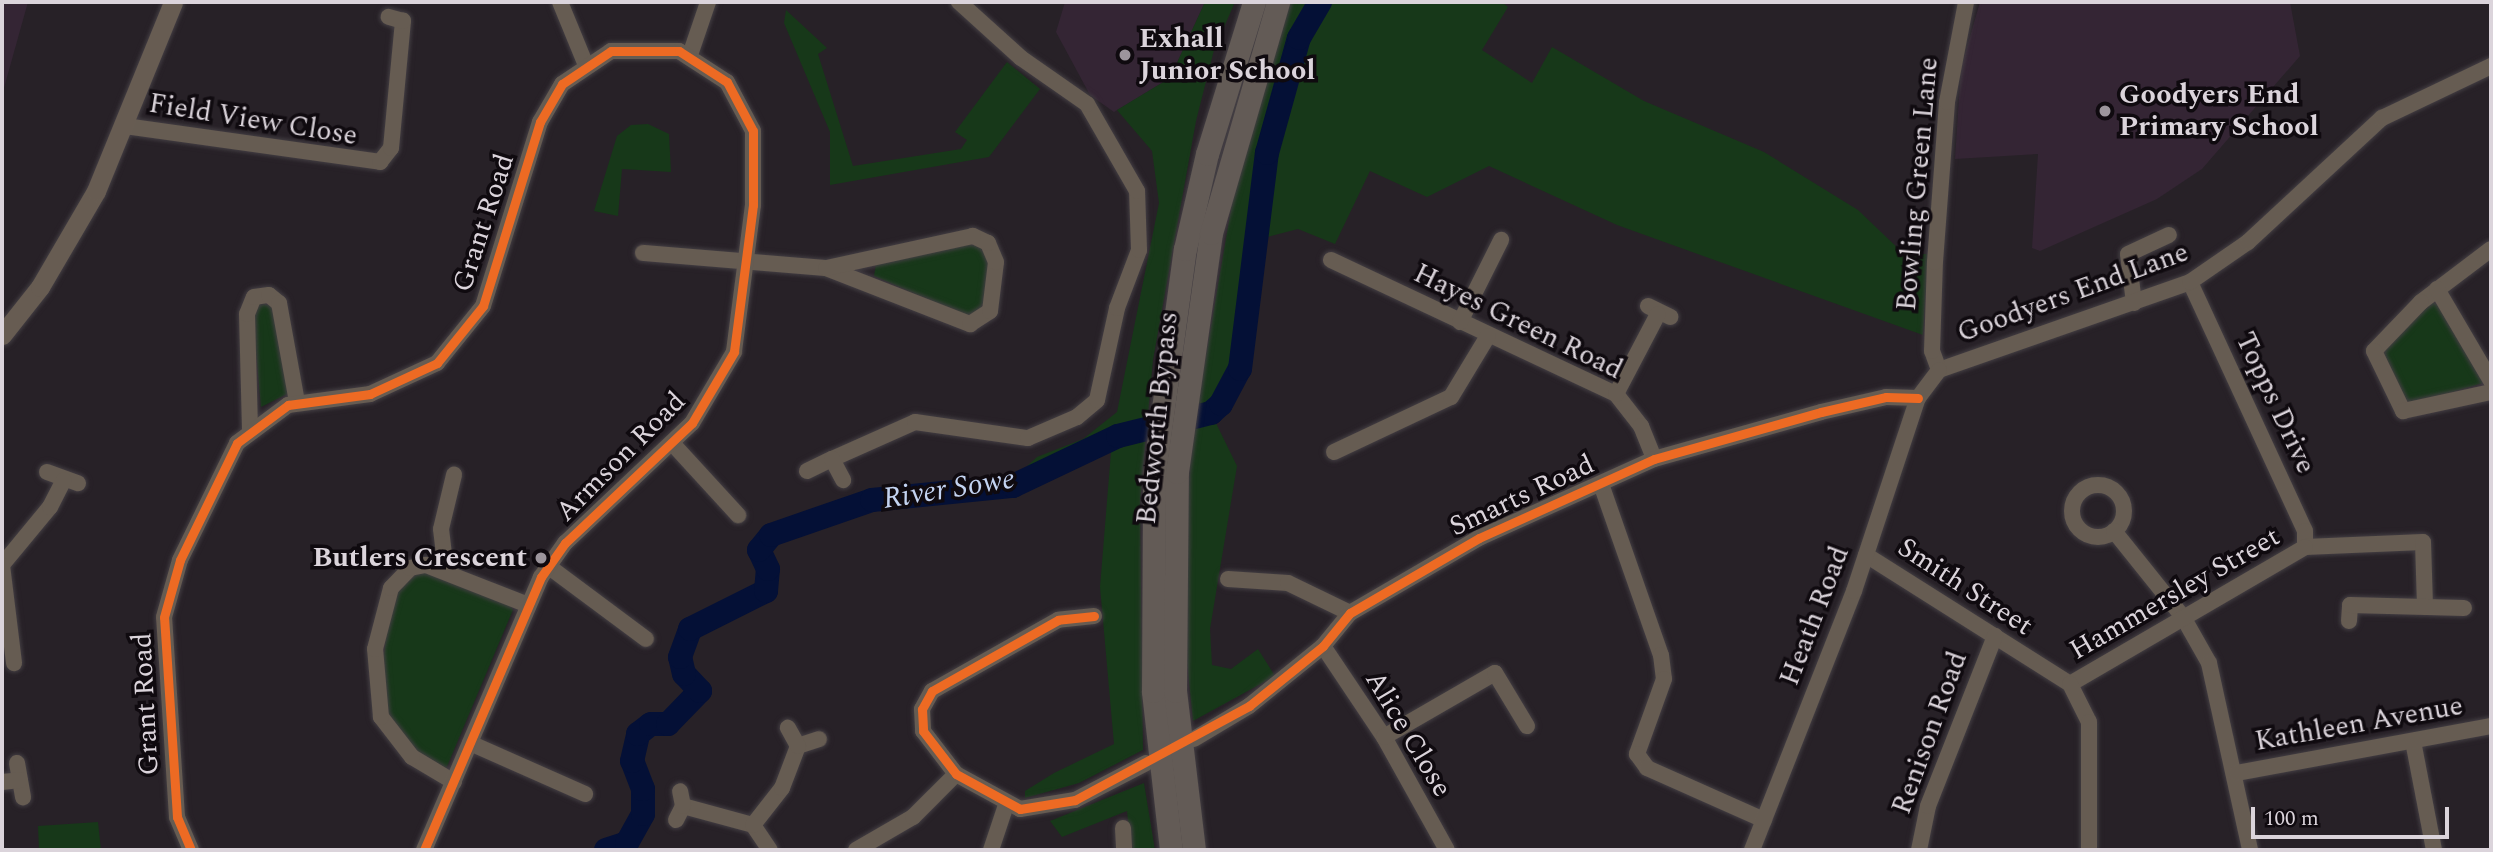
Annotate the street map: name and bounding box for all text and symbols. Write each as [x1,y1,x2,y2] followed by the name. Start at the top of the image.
[1139,22,1315,88] place label: Exhall Junior School
[1117,47,1133,63] marker: Exhall Junior School
[1890,56,1946,312] street label: Bowling Green Lane
[2119,78,2319,144] place label: Goodyers End Primary School
[146,87,360,153] street label: Field View Close
[2097,103,2113,119] marker: Goodyers End Primary School
[446,150,522,296] street label: Grant Road
[1953,236,2193,350] street label: Goodyers End Lane
[1408,257,1628,387] street label: Hayes Green Road
[1130,310,1186,526] street label: Bedworth Bypass
[2228,327,2322,479] street label: Topps Drive
[549,385,693,529] street label: Armson Road
[1444,448,1600,544] street label: Smarts Road
[880,461,1018,517] water label: River Sowe
[2064,520,2286,668] street label: Hammersley Street
[1891,531,2039,643] street label: Smith Street
[312,541,527,575] place label: Butlers Crescent
[1773,542,1857,690] street label: Heath Road
[533,550,549,566] marker: Butlers Crescent
[125,632,167,776] street label: Grant Road
[1885,647,1975,819] street label: Renison Road
[1357,665,1459,803] street label: Alice Close
[2252,689,2466,759] street label: Kathleen Avenue
[2255,792,2453,836] scale bar
[2264,803,2319,835] text: 100 m

